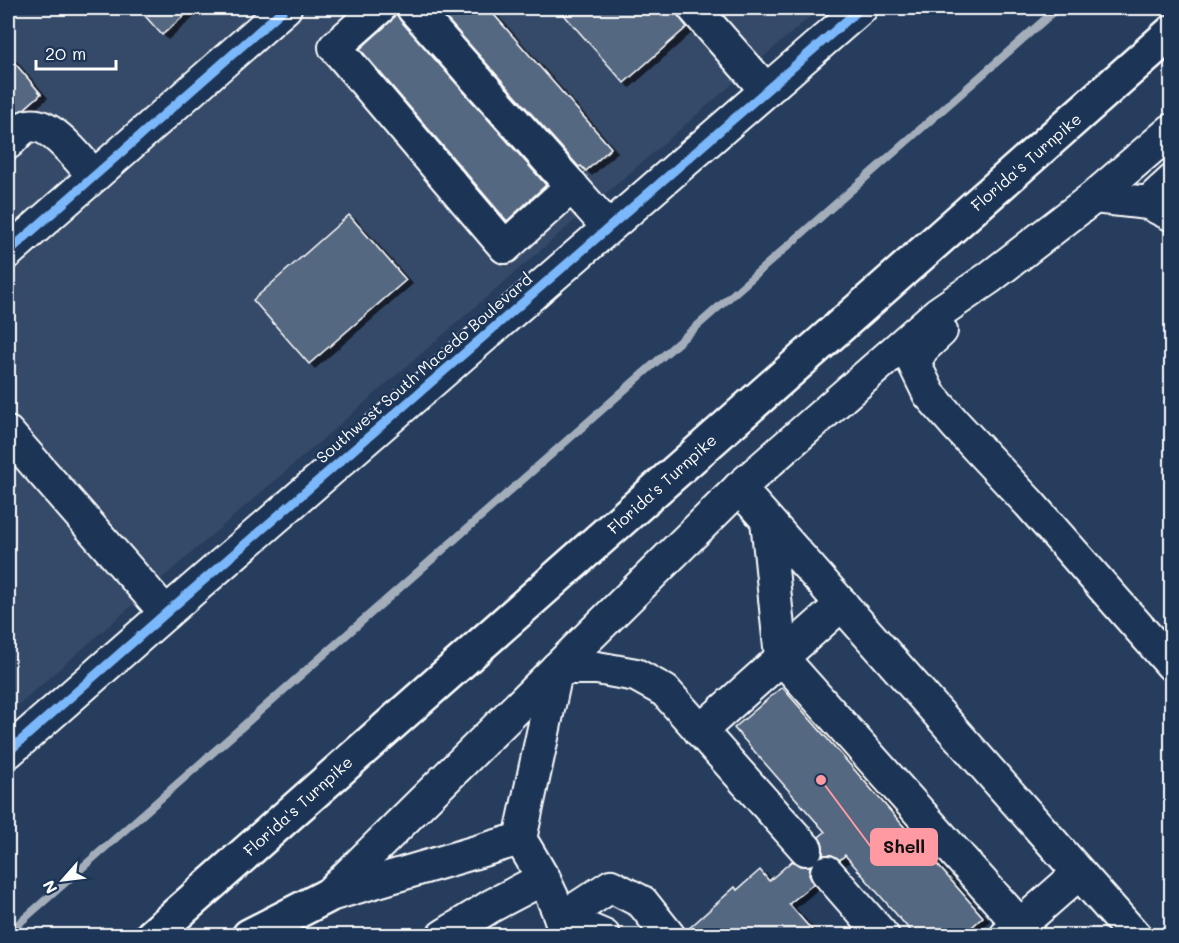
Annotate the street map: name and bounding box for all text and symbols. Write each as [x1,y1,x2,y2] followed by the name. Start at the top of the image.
[36,33,116,71] scale bar
[45,41,86,65] text: 20 m
[966,108,1085,215] street label: Florida's Turnpike
[311,268,536,467] street label: Southwest South Macedo Boulevard
[603,429,721,538] street label: Florida's Turnpike
[239,751,357,860] street label: Florida's Turnpike
[871,829,937,865] callout: Shell
[883,834,925,858] text: Shell
[33,850,93,910] north arrow
[37,877,61,898] text: N

